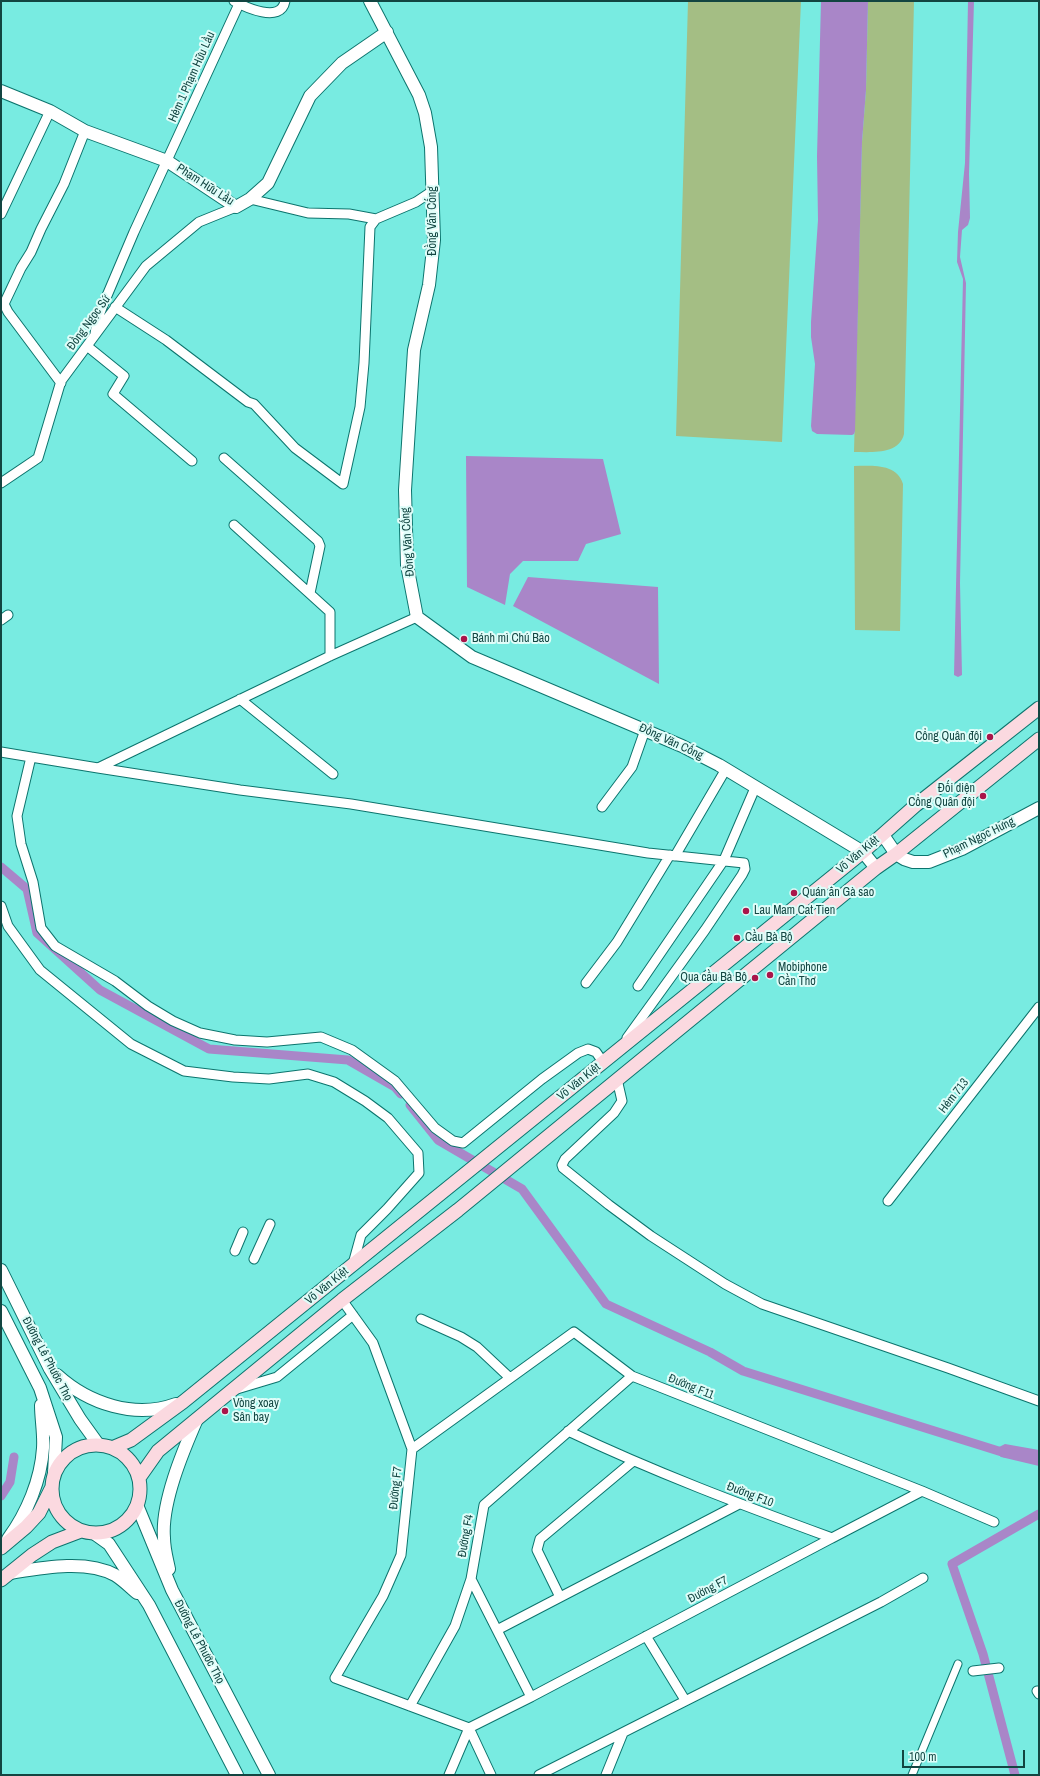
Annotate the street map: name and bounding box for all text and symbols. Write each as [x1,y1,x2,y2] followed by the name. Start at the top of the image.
[166,30,218,124] street label: Hẻm 1 Phạm Hữu Lầu
[174,161,236,209] street label: Phạm Hữu Lầu
[426,186,440,256] street label: Đồng Văn Cống
[64,293,114,353] street label: Đồng Ngọc Sứ
[398,507,418,577] street label: Đồng Văn Cống
[472,632,550,646] place label: Bánh mì Chú Bảo
[459,634,469,644] marker: Bánh mì Chú Bảo
[637,721,705,763] street label: Đồng Văn Cống
[915,730,982,744] place label: Cổng Quân đội
[985,732,995,742] marker: Cổng Quân đội
[908,782,975,810] place label: Đối diện Cổng Quân đội
[978,791,988,801] marker: Đối diện Cổng Quân đội
[941,815,1017,861] street label: Phạm Ngọc Hưng
[834,833,882,877] street label: Võ Văn Kiệt
[802,886,874,900] place label: Quán ăn Gà sao
[789,888,799,898] marker: Quán ăn Gà sao
[754,904,835,918] place label: Lau Mam Cat Tien
[741,906,751,916] marker: Lau Mam Cat Tien
[745,931,793,945] place label: Cầu Bà Bộ
[732,933,742,943] marker: Cầu Bà Bộ
[778,961,827,989] place label: Mobiphone Cần Thơ
[765,970,775,980] marker: Mobiphone Cần Thơ
[680,971,747,985] place label: Qua cầu Bà Bộ
[750,973,760,983] marker: Qua cầu Bà Bộ
[555,1060,603,1104] street label: Võ Văn Kiệt
[936,1076,972,1116] street label: Hẻm 713
[303,1264,351,1308] street label: Võ Văn Kiệt
[19,1315,75,1403] street label: Đường Lê Phước Thọ
[666,1371,716,1403] street label: Đường F11
[233,1397,279,1425] place label: Vòng xoay Sân bay
[220,1406,230,1416] marker: Vòng xoay Sân bay
[387,1466,405,1510] street label: Đường F7
[725,1480,775,1510] street label: Đường F10
[455,1513,477,1559] street label: Đường F4
[686,1573,730,1607] street label: Đường F7
[171,1598,227,1686] street label: Đường Lê Phước Thọ
[904,1742,1027,1768] scale bar
[909,1749,936,1765] text: 100 m

